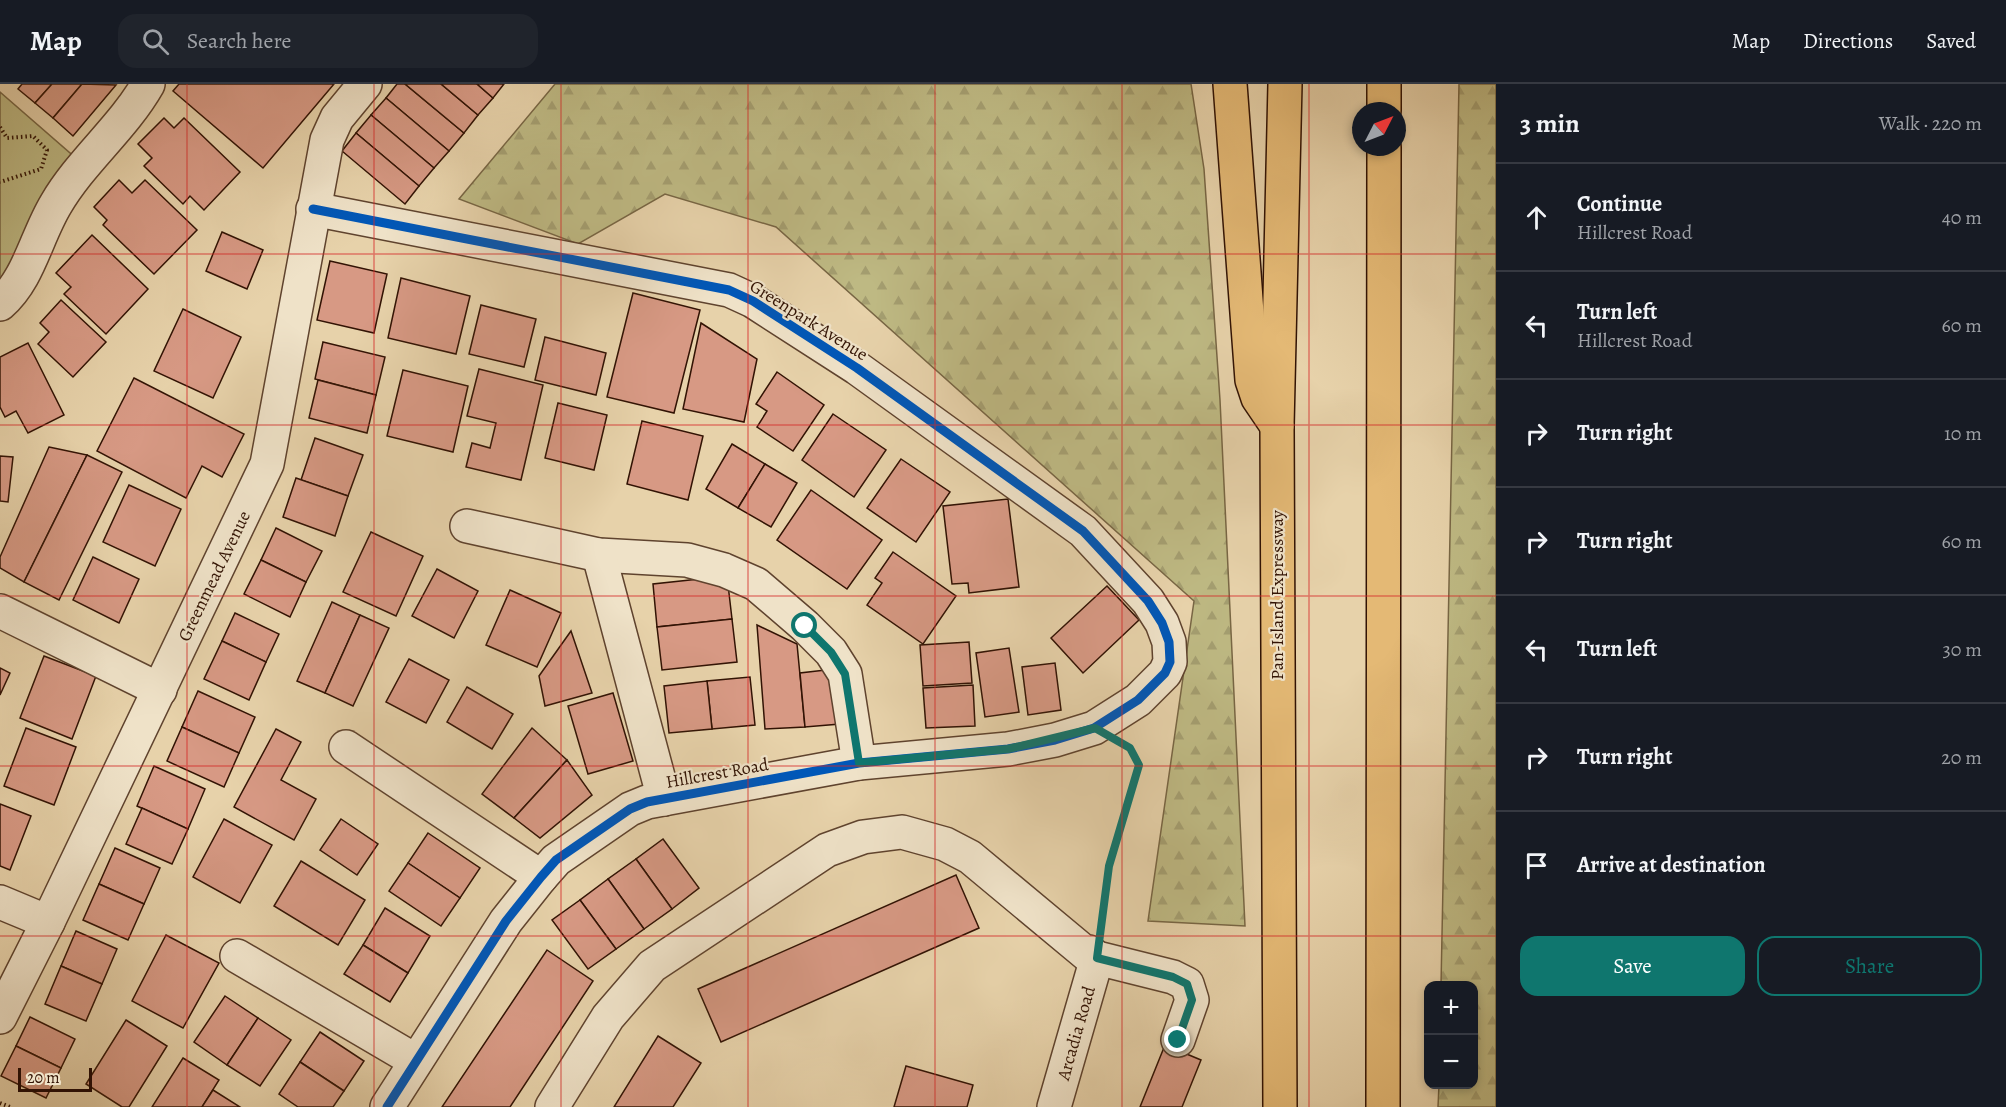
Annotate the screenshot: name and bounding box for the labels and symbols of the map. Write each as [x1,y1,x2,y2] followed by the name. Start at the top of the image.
[1352,102,1406,156] north arrow
[745,274,873,366] street label: Greenpark Avenue
[172,507,256,645] street label: Greenmead Avenue
[1265,509,1289,680] street label: Pan-Island Expressway
[791,612,817,638] route start
[664,752,771,794] street label: Hillcrest Road
[1051,983,1101,1084] street label: Arcadia Road
[1164,1026,1190,1052] route end
[18,1065,92,1092] scale bar

